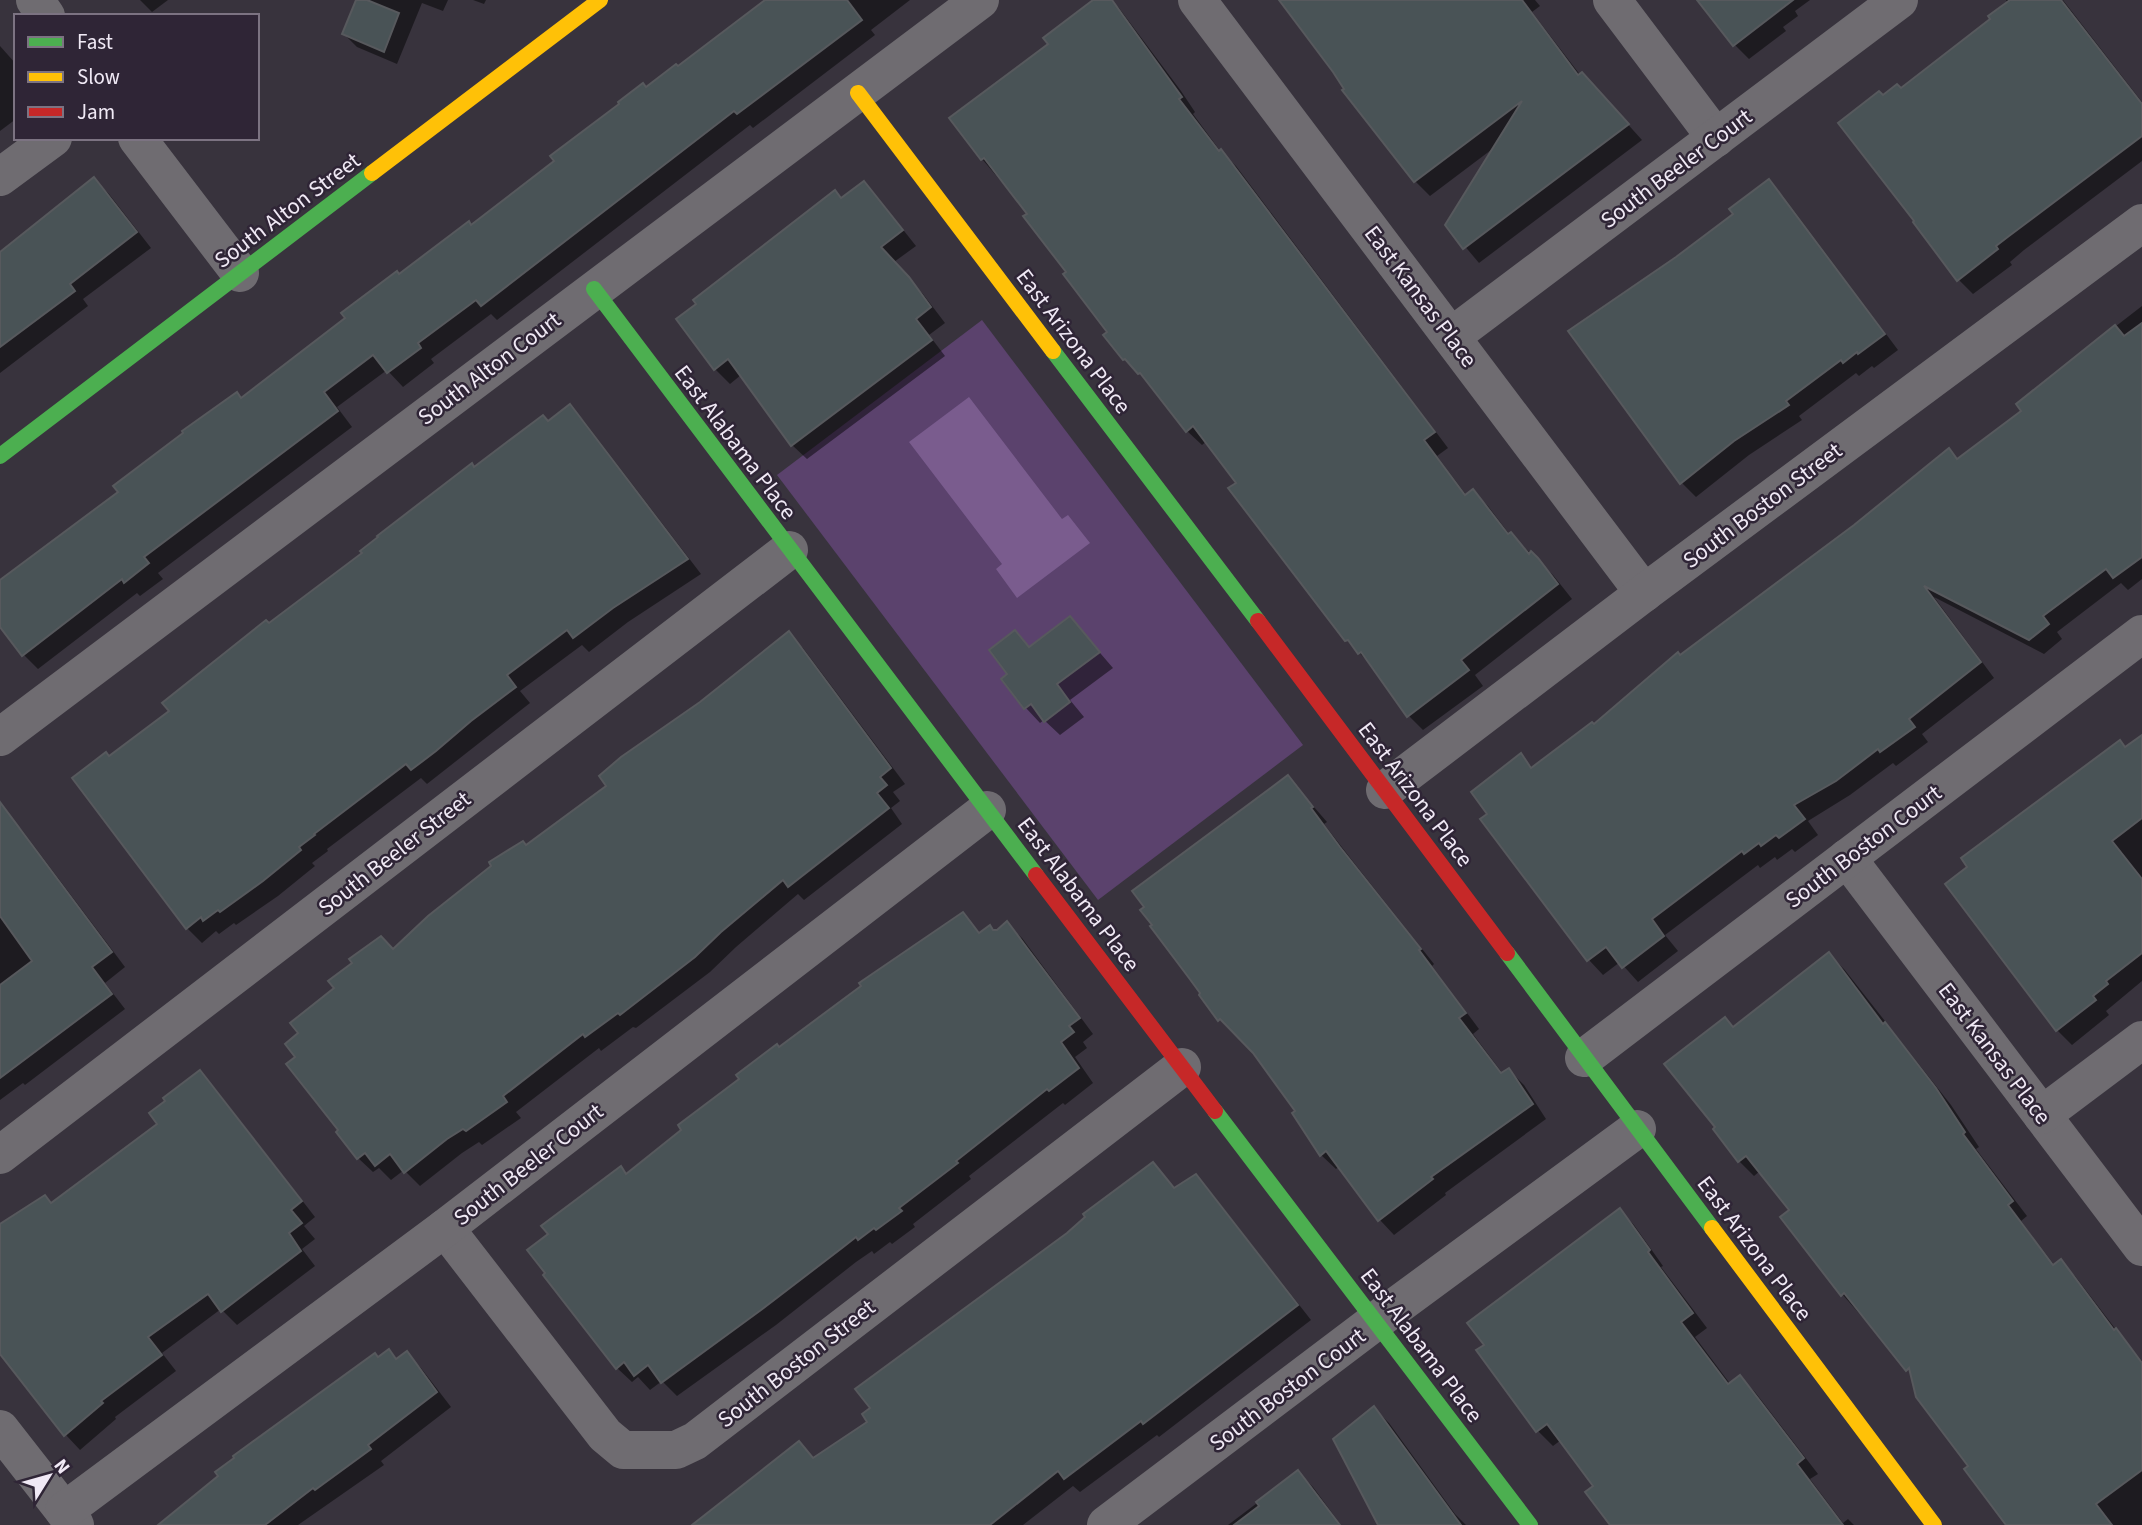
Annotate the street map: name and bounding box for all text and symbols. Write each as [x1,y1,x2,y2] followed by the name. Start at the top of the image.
[14,14,259,140] legend
[77,27,113,57] text: Fast
[77,62,120,92] text: Slow
[77,97,115,127] text: Jam
[1594,100,1759,236] street label: South Beeler Court
[207,144,367,276] street label: South Alton Street
[1356,218,1485,374] street label: East Kansas Place
[1008,262,1139,421] street label: East Arizona Place
[411,303,568,433] street label: South Alton Court
[666,358,805,527] street label: East Alabama Place
[1676,434,1849,576] street label: South Boston Street
[1350,715,1481,874] street label: East Arizona Place
[1778,776,1949,916] street label: South Boston Court
[311,783,478,924] street label: South Beeler Street
[1009,810,1148,979] street label: East Alabama Place
[1930,975,2059,1131] street label: East Kansas Place
[446,1095,610,1233] street label: South Beeler Court
[1689,1169,1820,1328] street label: East Arizona Place
[1352,1261,1491,1430] street label: East Alabama Place
[711,1291,882,1435] street label: South Boston Street
[1202,1319,1373,1459] street label: South Boston Court
[14,1441,84,1511] north arrow
[47,1453,76,1480] text: N

